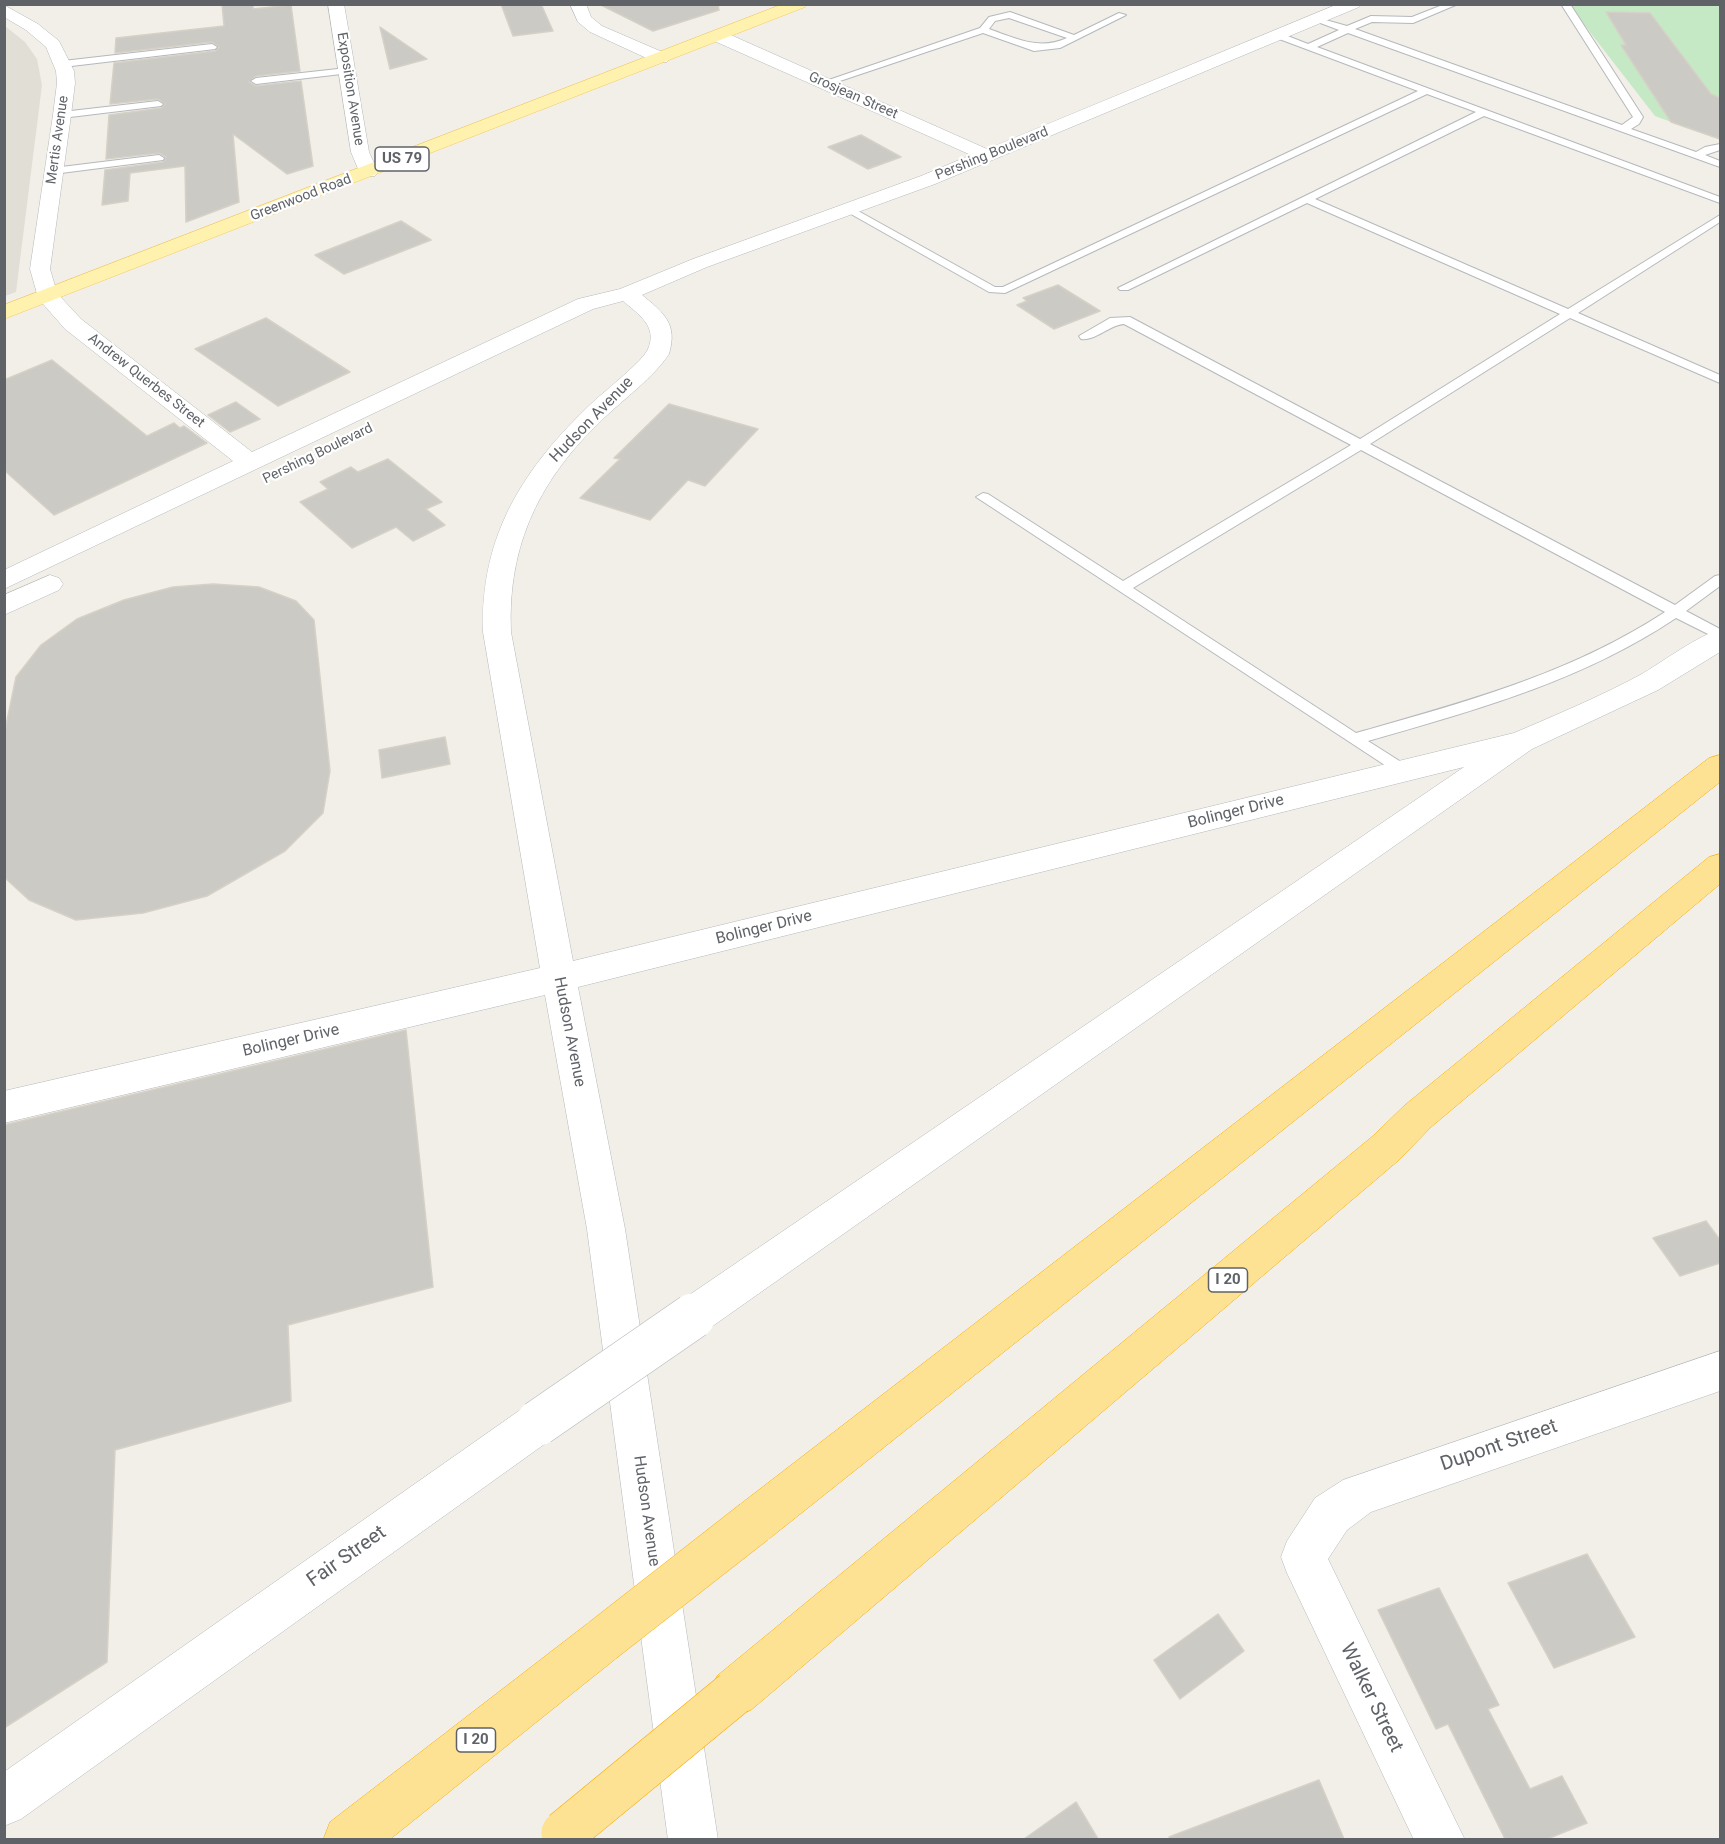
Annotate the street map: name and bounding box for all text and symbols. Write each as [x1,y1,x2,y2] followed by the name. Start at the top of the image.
[333,31,367,147] street label: Exposition Avenue
[806,69,900,123] street label: Grosjean Street
[43,95,73,185] street label: Mertis Avenue
[933,124,1051,184] street label: Pershing Boulevard
[375,147,429,171] road number: US 79
[248,171,354,225] street label: Greenwood Road
[84,330,208,432] street label: Andrew Querbes Street
[546,373,638,467] street label: Hudson Avenue
[260,420,376,488] street label: Pershing Boulevard
[1186,791,1286,833] street label: Bolinger Drive
[714,907,814,949] street label: Bolinger Drive
[549,975,589,1089] street label: Hudson Avenue
[241,1021,341,1061] street label: Bolinger Drive
[1208,1268,1248,1292] road number: I 20
[1437,1415,1561,1477] street label: Dupont Street
[629,1454,663,1568] street label: Hudson Avenue
[303,1521,391,1593] street label: Fair Street
[1334,1640,1408,1756] street label: Walker Street
[456,1728,496,1752] road number: I 20

